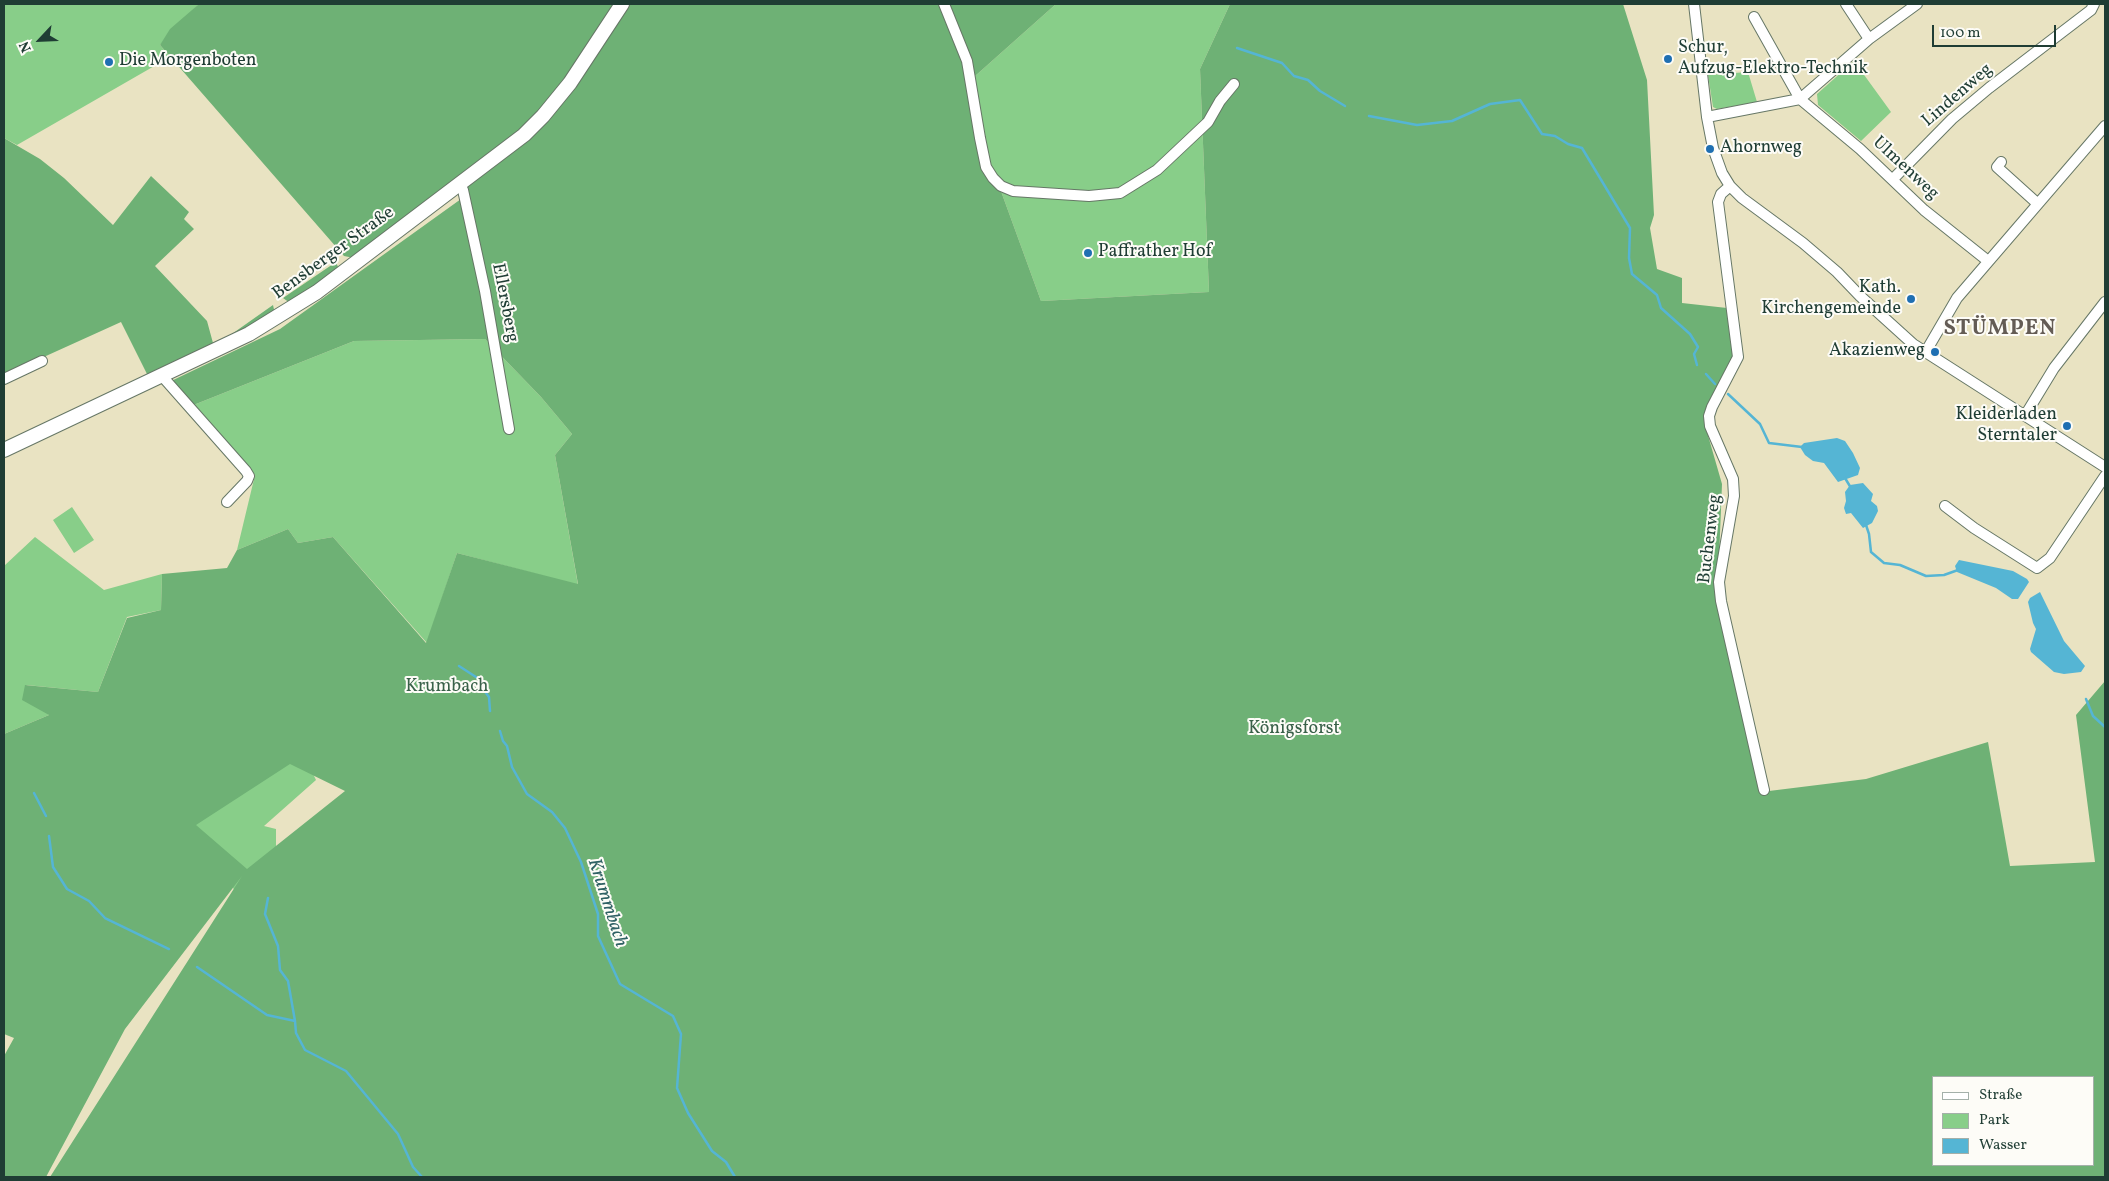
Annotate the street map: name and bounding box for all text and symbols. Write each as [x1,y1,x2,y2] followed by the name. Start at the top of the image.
[15,15,65,65] north arrow
[1934,15,2058,47] scale bar
[1940,23,1980,44] text: 100 m
[15,38,37,55] text: N
[1678,38,1868,80] place label: Schur, Aufzug-Elektro-Technik
[119,51,257,73] place label: Die Morgenboten
[1662,53,1674,65] marker: Schur, Aufzug-Elektro-Technik
[103,56,115,68] marker: Die Morgenboten
[1918,59,1998,133] street label: Lindenweg
[1867,133,1943,205] street label: Ulmenweg
[1720,138,1802,160] place label: Ahornweg
[1704,143,1716,155] marker: Ahornweg
[269,203,399,305] street label: Bensberger Straße
[1098,242,1212,264] place label: Paffrather Hof
[1082,247,1094,259] marker: Paffrather Hof
[486,261,522,345] street label: Ellersberg
[1761,278,1901,320] place label: Kath. Kirchengemeinde
[1905,293,1917,305] marker: Kath. Kirchengemeinde
[1943,317,2057,343] district label: STÜMPEN
[1829,341,1925,363] place label: Akazienweg
[1929,346,1941,358] marker: Akazienweg
[1955,405,2057,448] place label: Kleiderladen Sterntaler
[2061,420,2073,432] marker: Kleiderladen Sterntaler
[1695,493,1727,585] street label: Buchenweg
[406,677,488,699] park label: Krumbach
[1248,719,1340,741] park label: Königsforst
[581,856,631,950] water label: Krummbach
[1932,1076,2094,1166] legend
[1979,1085,2022,1106] text: Straße
[1979,1110,2010,1131] text: Park
[1979,1135,2027,1156] text: Wasser

